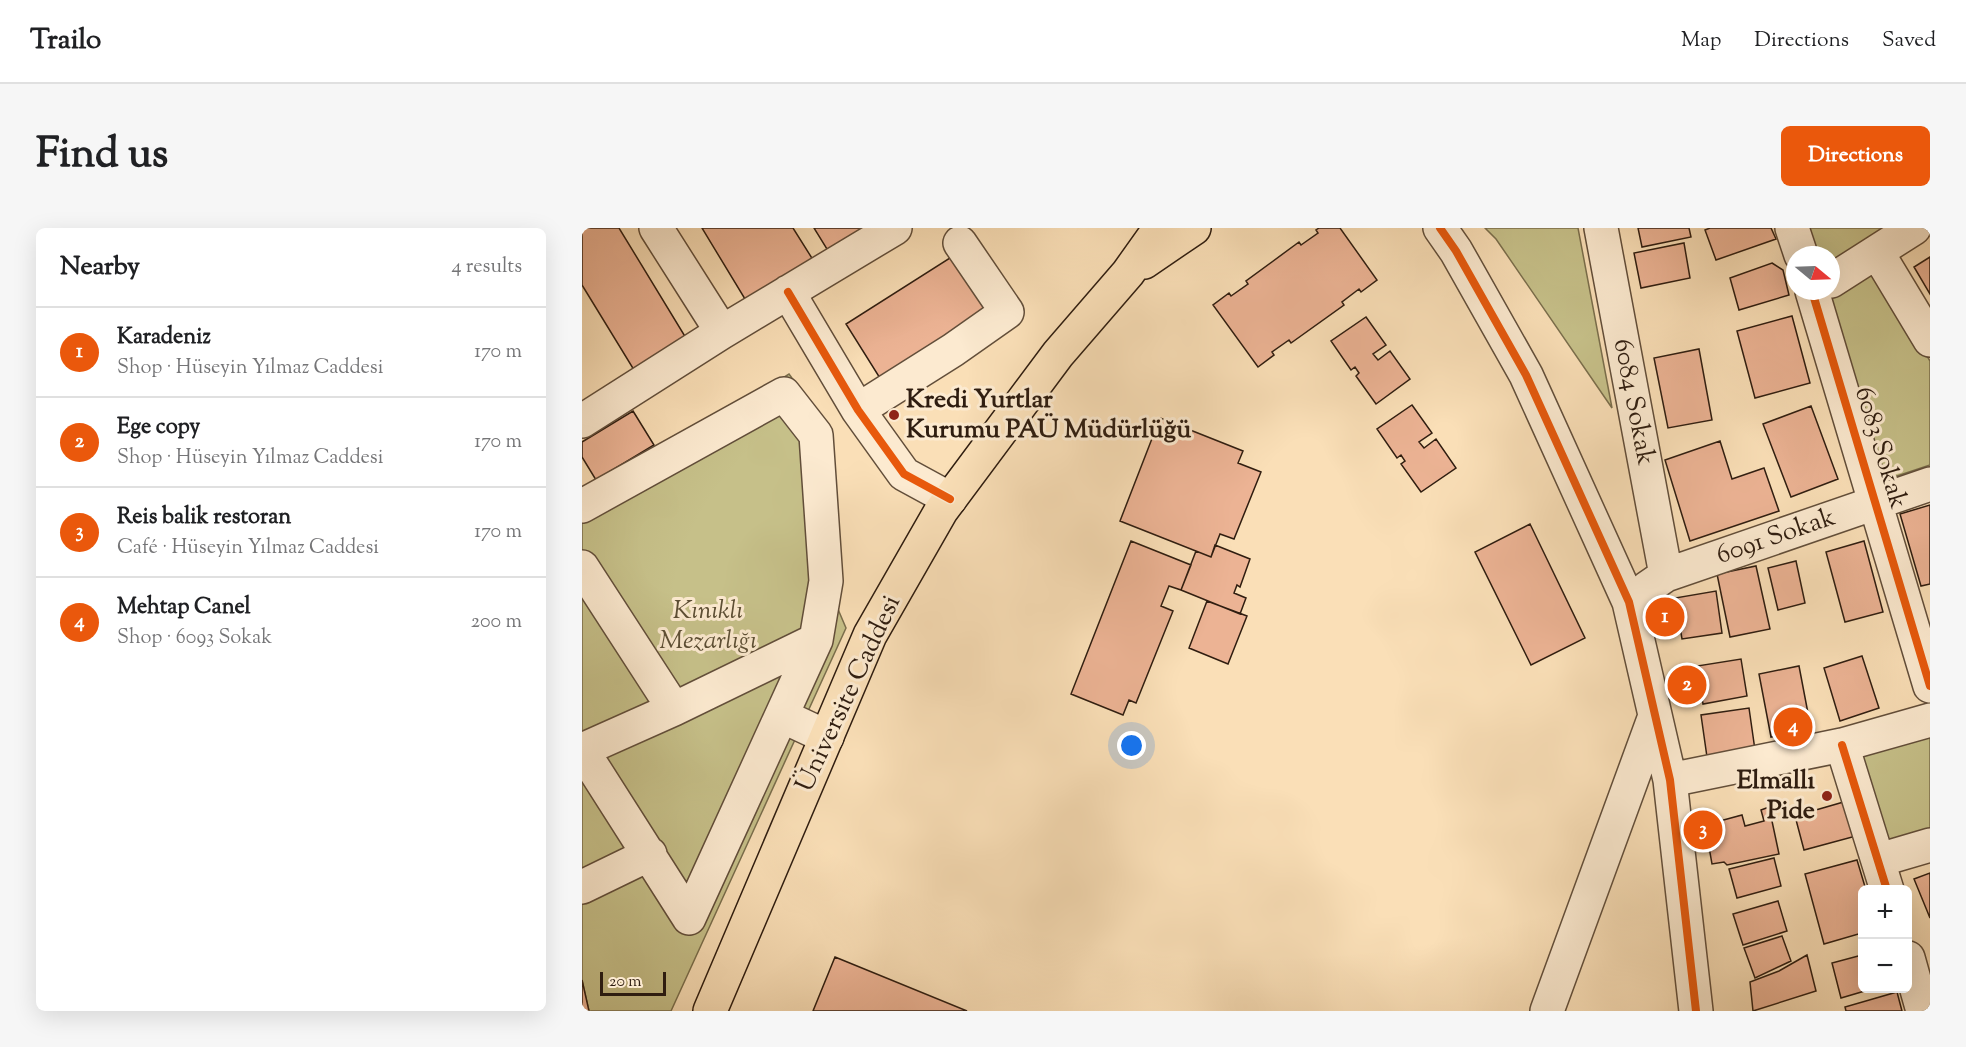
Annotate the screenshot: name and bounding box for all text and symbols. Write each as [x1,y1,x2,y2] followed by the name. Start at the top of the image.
[30,21,101,61] text: Trailo
[1681,26,1721,56] text: Map
[1754,26,1849,56] text: Directions
[1882,26,1936,56] text: Saved
[36,126,168,186] text: Find us
[1781,126,1930,186] button: Directions
[1786,246,1840,300] north arrow
[60,249,140,286] text: Nearby
[451,253,522,282] text: 4 results
[117,322,211,354] text: Karadeniz
[1603,336,1663,468] street label: 6084 Sokak
[76,338,83,367] text: 1
[474,338,522,367] text: 170 m
[117,354,383,383] text: Shop · Hüseyin Yılmaz Caddesi
[906,382,1191,449] place label: Kredi Yurtlar Kurumu PAÜ Müdürlüğü
[1844,383,1916,513] street label: 6083 Sokak
[887,408,901,422] marker: Kredi Yurtlar Kurumu PAÜ Müdürlüğü
[117,412,200,444] text: Ege copy
[75,428,84,457] text: 2
[474,428,522,457] text: 170 m
[117,444,383,473] text: Shop · Hüseyin Yılmaz Caddesi
[1712,499,1840,575] street label: 6091 Sokak
[117,502,291,534] text: Reis balik restoran
[75,518,84,547] text: 3
[474,518,522,547] text: 170 m
[117,534,379,563] text: Café · Hüseyin Yılmaz Caddesi
[787,590,911,798] street label: Üniversite Caddesi
[117,592,251,624] text: Mehtap Canel
[659,593,757,660] park label: Kınıklı Mezarlığı
[1646,594,1684,640] pin: 1
[74,608,85,637] text: 4
[471,608,522,637] text: 200 m
[117,624,272,653] text: Shop · 6093 Sokak
[1668,662,1706,708] pin: 2
[1774,704,1812,750] pin: 4
[1117,731,1146,760] your location
[1737,763,1816,830] place label: Elmallı Pide
[1820,789,1834,803] marker: Elmallı Pide
[1684,808,1722,852] pin: 3
[1858,885,1912,993] map controls
[1858,885,1912,939] button: +
[1858,939,1912,993] button: −
[600,969,666,996] scale bar
[609,971,642,994] text: 20 m

